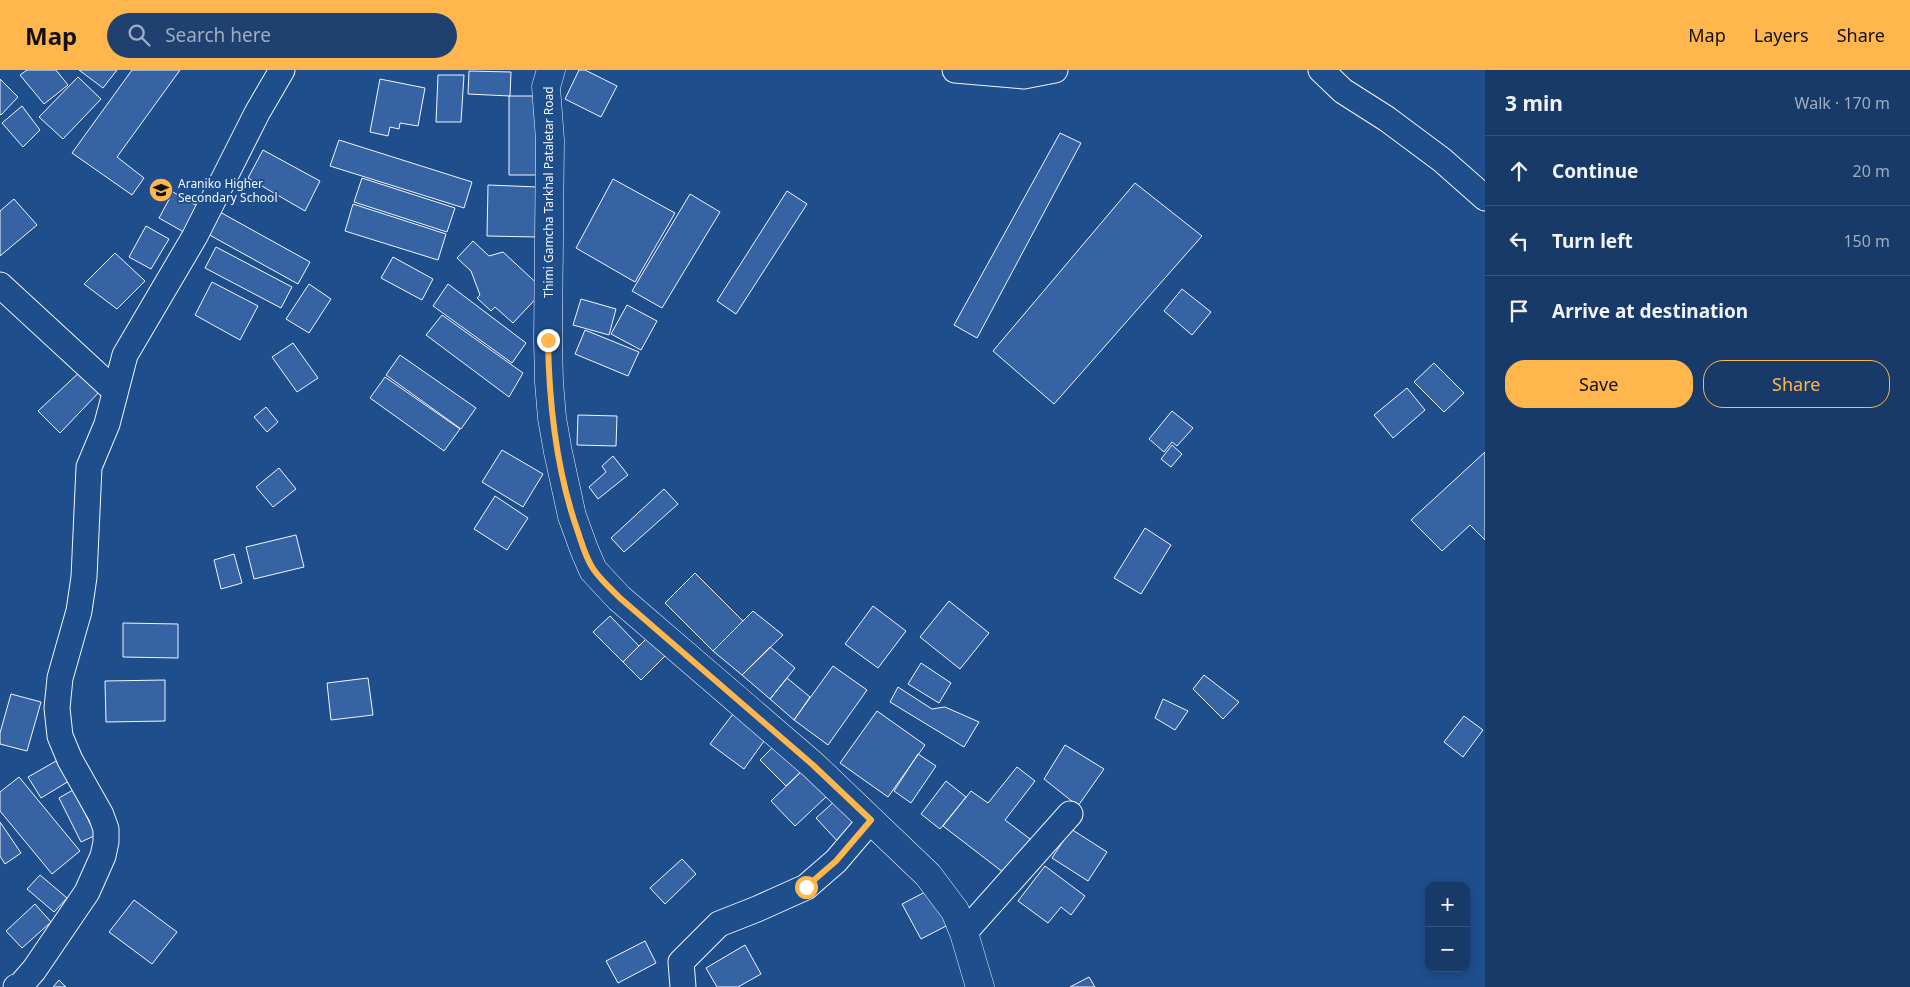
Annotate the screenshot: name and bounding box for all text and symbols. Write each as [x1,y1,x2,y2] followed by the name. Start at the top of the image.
[107,13,457,58] search box
[25,19,77,52] text: Map
[125,21,153,49] icon: search
[165,22,271,48] text: Search here
[1688,23,1726,47] text: Map
[1754,23,1809,47] text: Layers
[1837,23,1885,47] text: Share
[540,86,557,298] street label: Thimi Gamcha Tarkhal Pataletar Road
[1505,89,1563,117] text: 3 min
[1795,92,1890,114] text: Walk · 170 m
[1505,157,1533,185] icon: ahead
[1552,158,1638,184] text: Continue
[1853,160,1890,182] text: 20 m
[178,175,277,206] place label: Araniko Higher Secondary School
[148,177,174,203] school or university icon: Araniko Higher Secondary School
[1505,227,1533,255] icon: left
[1552,228,1633,254] text: Turn left
[1843,230,1890,252] text: 150 m
[1505,297,1533,325] icon: arrive
[1552,298,1748,324] text: Arrive at destination
[537,329,560,352] route end
[1505,360,1693,408] button: Save
[1703,360,1890,408] button: Share
[795,876,818,899] route start
[1425,882,1470,972] map controls
[1425,882,1470,927] button: +
[1425,927,1470,972] button: −

